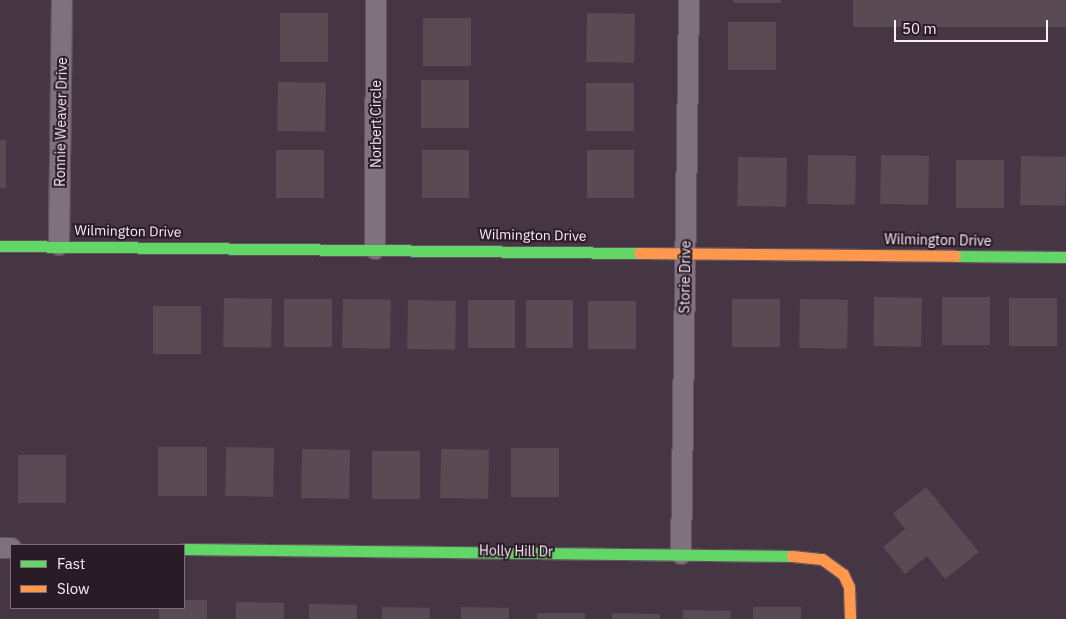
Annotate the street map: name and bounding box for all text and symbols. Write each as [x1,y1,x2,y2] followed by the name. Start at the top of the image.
[896,10,1050,42] scale bar
[902,19,937,38] text: 50 m
[51,57,71,187] street label: Ronnie Weaver Drive
[368,80,384,168] street label: Norbert Circle
[74,222,182,240] street label: Wilmington Drive
[479,226,587,244] street label: Wilmington Drive
[884,231,992,249] street label: Wilmington Drive
[676,240,694,314] street label: Storie Drive
[479,542,553,560] street label: Holly Hill Dr
[10,544,185,609] legend
[57,554,85,573] text: Fast
[57,579,90,598] text: Slow

